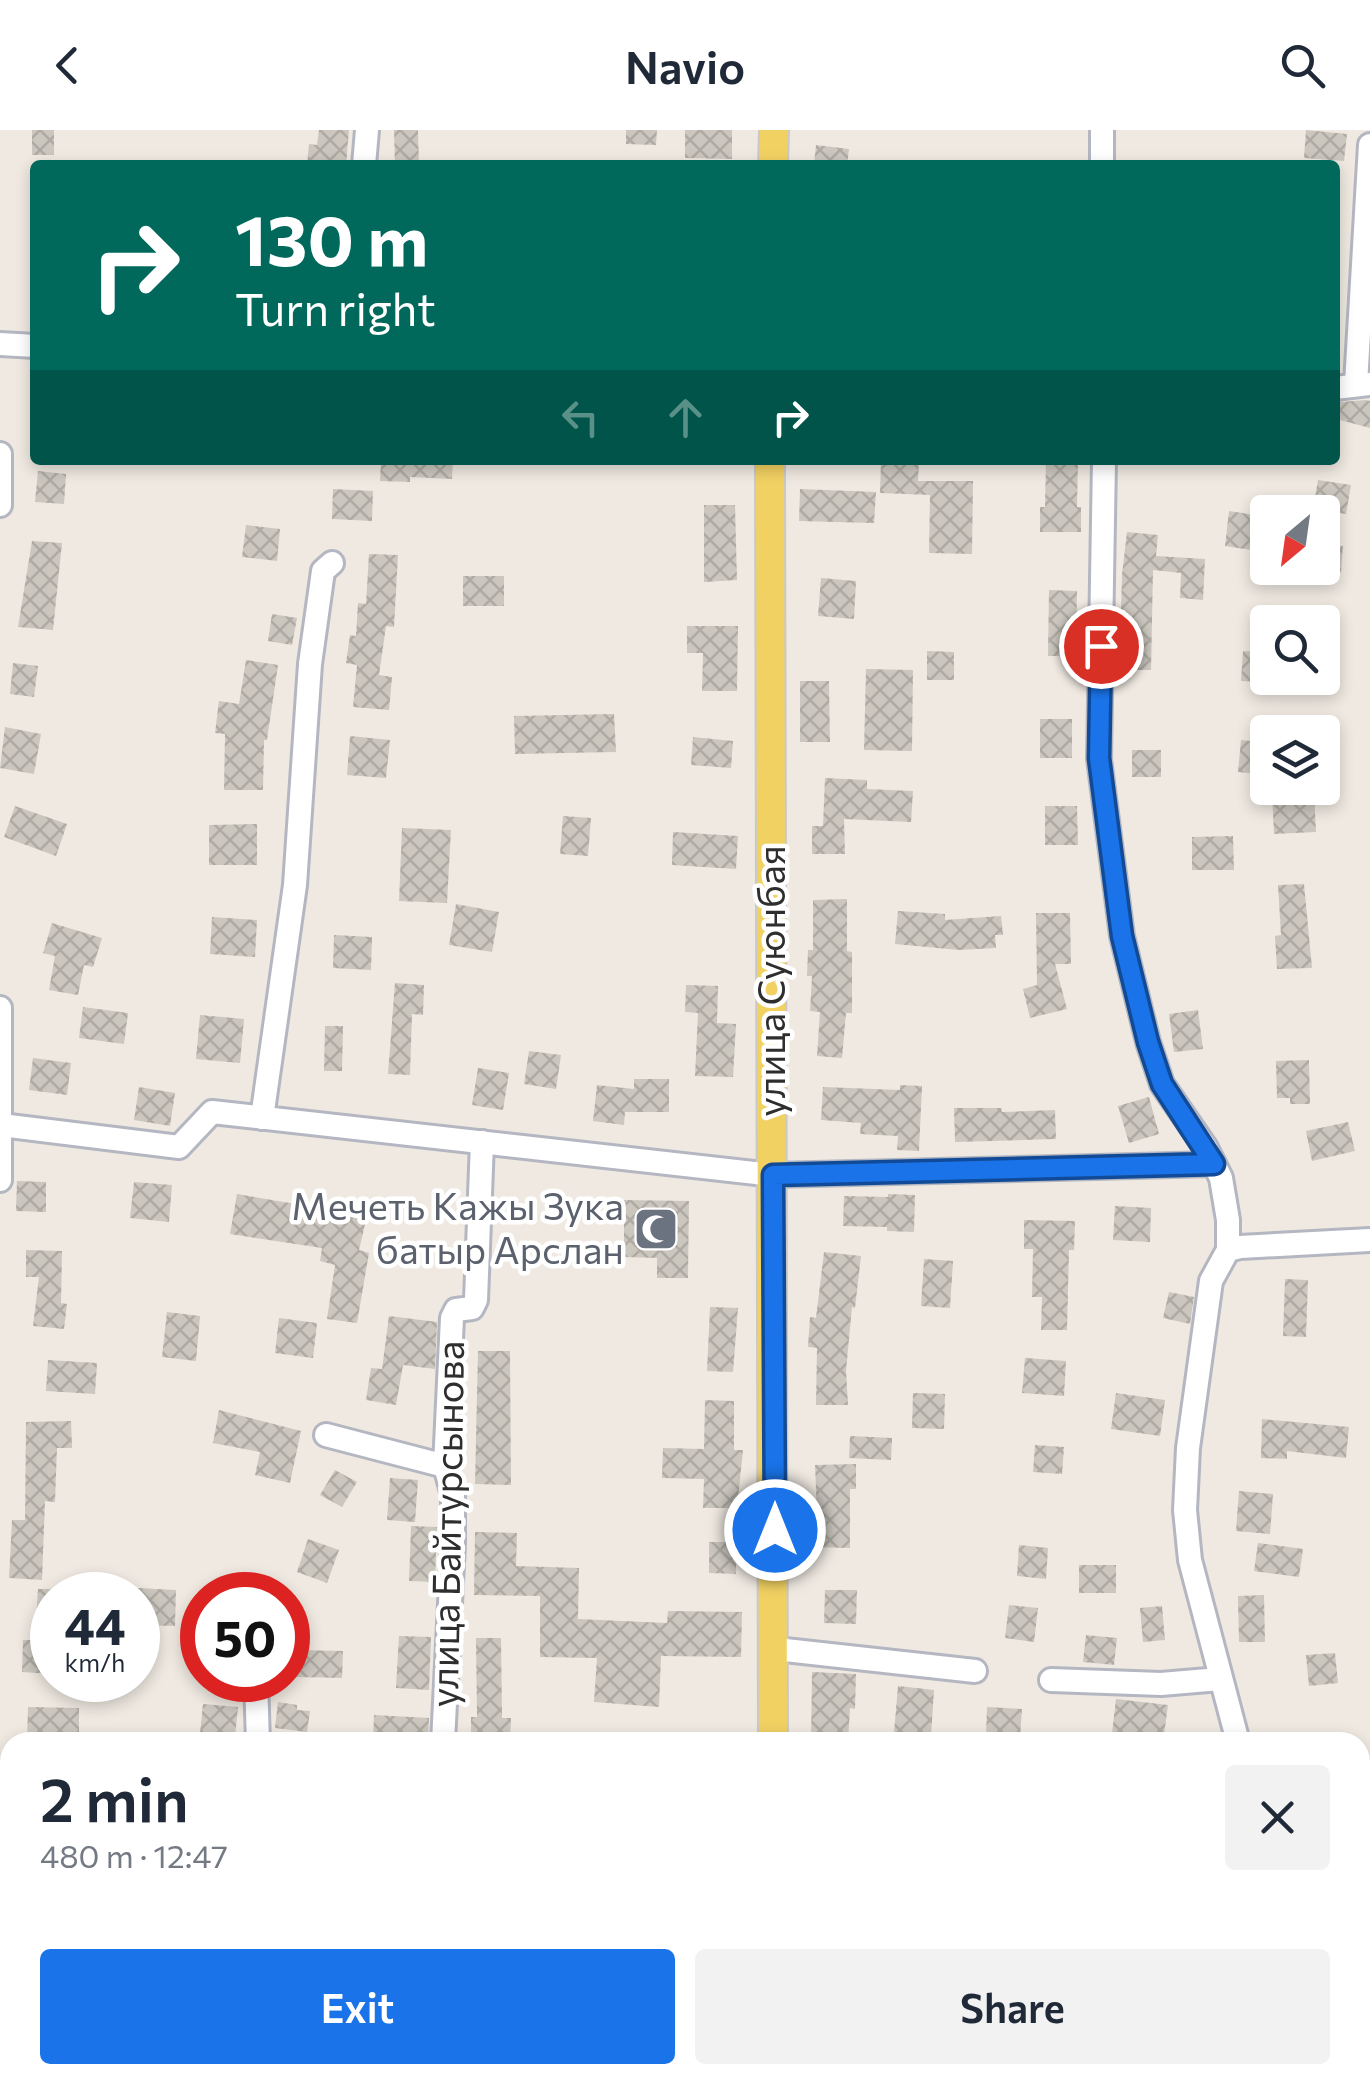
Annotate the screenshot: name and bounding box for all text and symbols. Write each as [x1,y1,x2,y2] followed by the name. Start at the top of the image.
[40,38,95,93] icon: back
[625,38,745,93] text: Navio
[1275,38,1330,93] icon: search
[235,195,428,280] text: 130 m
[70,200,200,330] icon: right
[235,280,436,335] text: Turn right
[553,390,608,445] icon: left
[658,390,713,445] icon: ahead
[763,390,818,445] icon: right
[1250,495,1340,585] north arrow
[1250,495,1340,805] map controls
[1059,604,1144,689] pin
[1250,605,1340,695] button: search
[1074,619,1129,674] icon: arrive
[1250,715,1340,805] button: layers
[746,845,793,1117] street label: улица Суюнбая
[291,1181,624,1272] place label: Мечеть Кажы Зука батыр Арслан
[633,1206,679,1252] mosque icon: Мечеть Кажы Зука батыр Арслан
[419,1340,472,1708] street label: улица Байтурсынова
[723,1478,827,1582] position arrow
[180,1572,310,1702] speed limit sign: 50
[64,1594,126,1655] text: 44
[65,1647,125,1677] text: km/h
[40,1761,189,1834] text: 2 min
[1225,1765,1330,1870] button: close
[40,1835,228,1875] text: 480 m · 12:47
[40,1949,675,2064] button: Exit
[695,1949,1330,2064] button: Share

